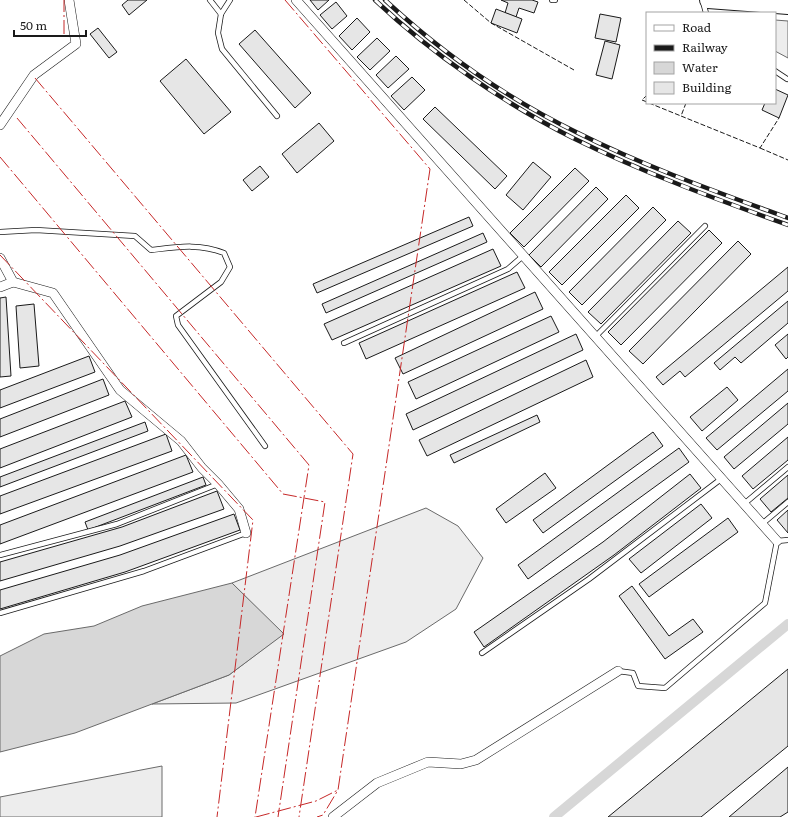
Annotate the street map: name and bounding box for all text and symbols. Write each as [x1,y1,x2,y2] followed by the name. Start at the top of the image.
[14,12,86,38] scale bar
[646,12,776,104] legend
[20,16,47,34] text: 50 m
[682,18,712,36] text: Road
[682,38,728,56] text: Railway
[682,58,718,76] text: Water
[682,78,732,96] text: Building

